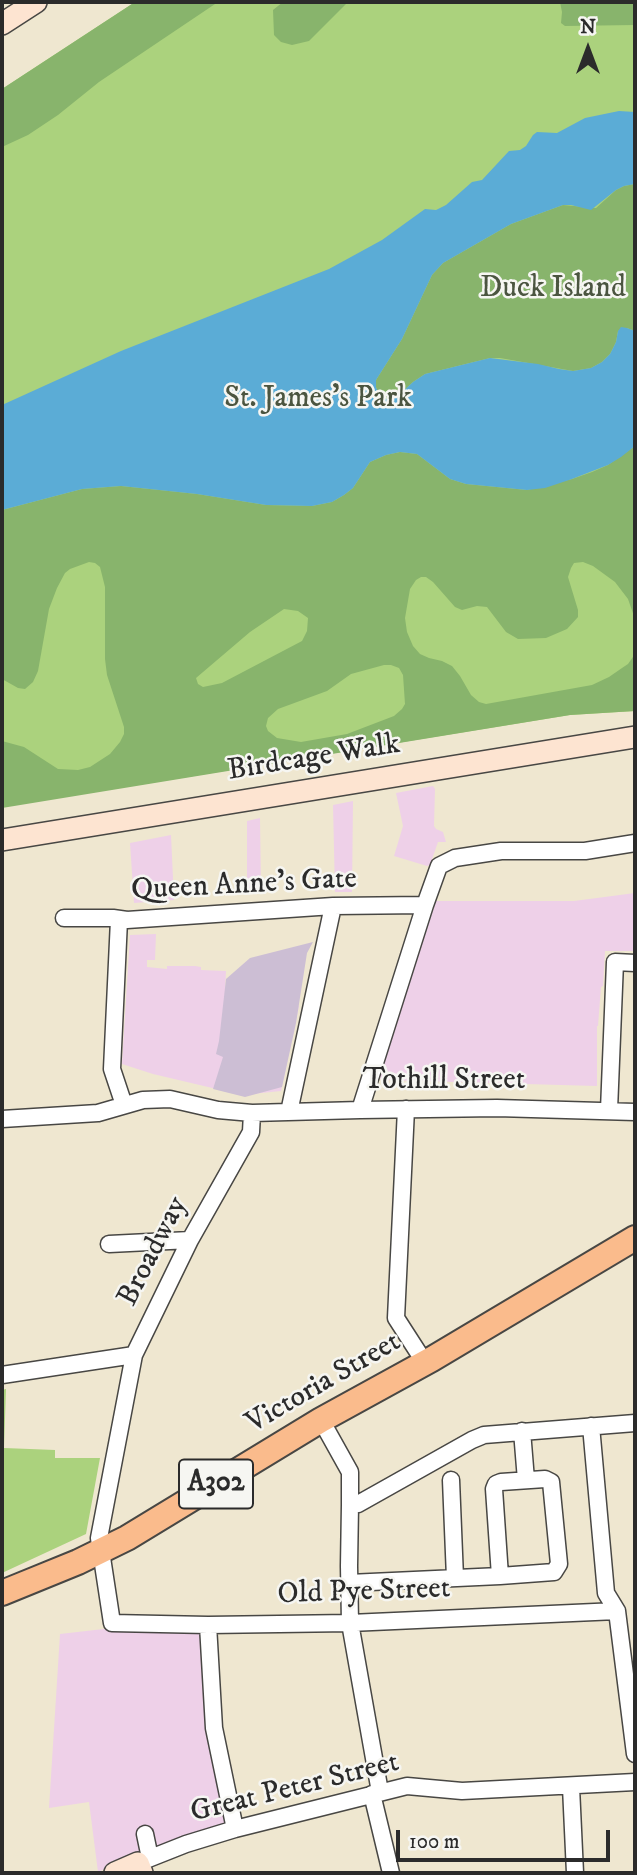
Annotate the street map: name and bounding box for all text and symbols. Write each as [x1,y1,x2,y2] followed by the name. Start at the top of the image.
[553,14,623,84] north arrow
[580,16,596,39] text: N
[480,272,626,308] park label: Duck Island
[224,382,412,418] park label: St. James's Park
[225,728,403,790] street label: Birdcage Walk
[130,862,358,910] street label: Queen Anne's Gate
[363,1064,525,1100] street label: Tothill Street
[111,1191,197,1313] street label: Broadway
[240,1325,408,1443] street label: Victoria Street
[179,1460,253,1508] road number: A302
[277,1572,451,1614] street label: Old Pye Street
[187,1746,403,1832] street label: Great Peter Street
[399,1815,612,1859] scale bar
[409,1829,460,1855] text: 100 m

